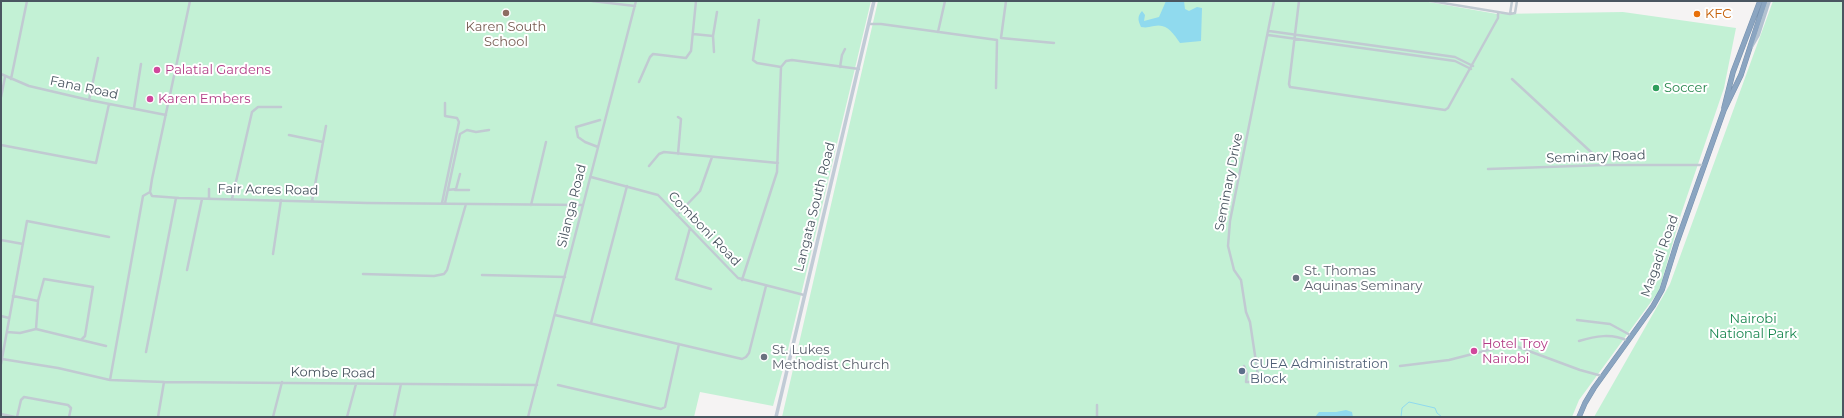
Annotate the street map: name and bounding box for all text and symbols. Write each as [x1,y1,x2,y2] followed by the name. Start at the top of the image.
[1705,6,1732,22] place label: KFC
[501,8,511,18] marker: Karen South School
[1692,9,1702,19] marker: KFC
[466,19,546,50] place label: Karen South School
[165,62,271,78] place label: Palatial Gardens
[152,65,162,75] marker: Palatial Gardens
[48,73,120,103] street label: Fana Road
[1664,80,1708,96] place label: Soccer
[1651,83,1661,93] marker: Soccer
[158,91,251,107] place label: Karen Embers
[145,94,155,104] marker: Karen Embers
[1212,132,1246,232] street label: Seminary Drive
[791,141,839,273] street label: Langata South Road
[1546,147,1646,167] street label: Seminary Road
[554,163,590,249] street label: Silanga Road
[217,181,319,199] street label: Fair Acres Road
[665,189,743,269] street label: Comboni Road
[1638,213,1682,299] street label: Magadi Road
[1304,263,1422,294] place label: St. Thomas Aquinas Seminary
[1291,273,1301,283] marker: St. Thomas Aquinas Seminary
[1709,311,1797,342] park label: Nairobi National Park
[1482,336,1548,367] place label: Hotel Troy Nairobi
[772,342,890,373] place label: St. Lukes Methodist Church
[1469,346,1479,356] marker: Hotel Troy Nairobi
[759,352,769,362] marker: St. Lukes Methodist Church
[1250,356,1388,387] place label: CUEA Administration Block
[290,364,376,382] street label: Kombe Road
[1237,366,1247,376] marker: CUEA Administration Block

